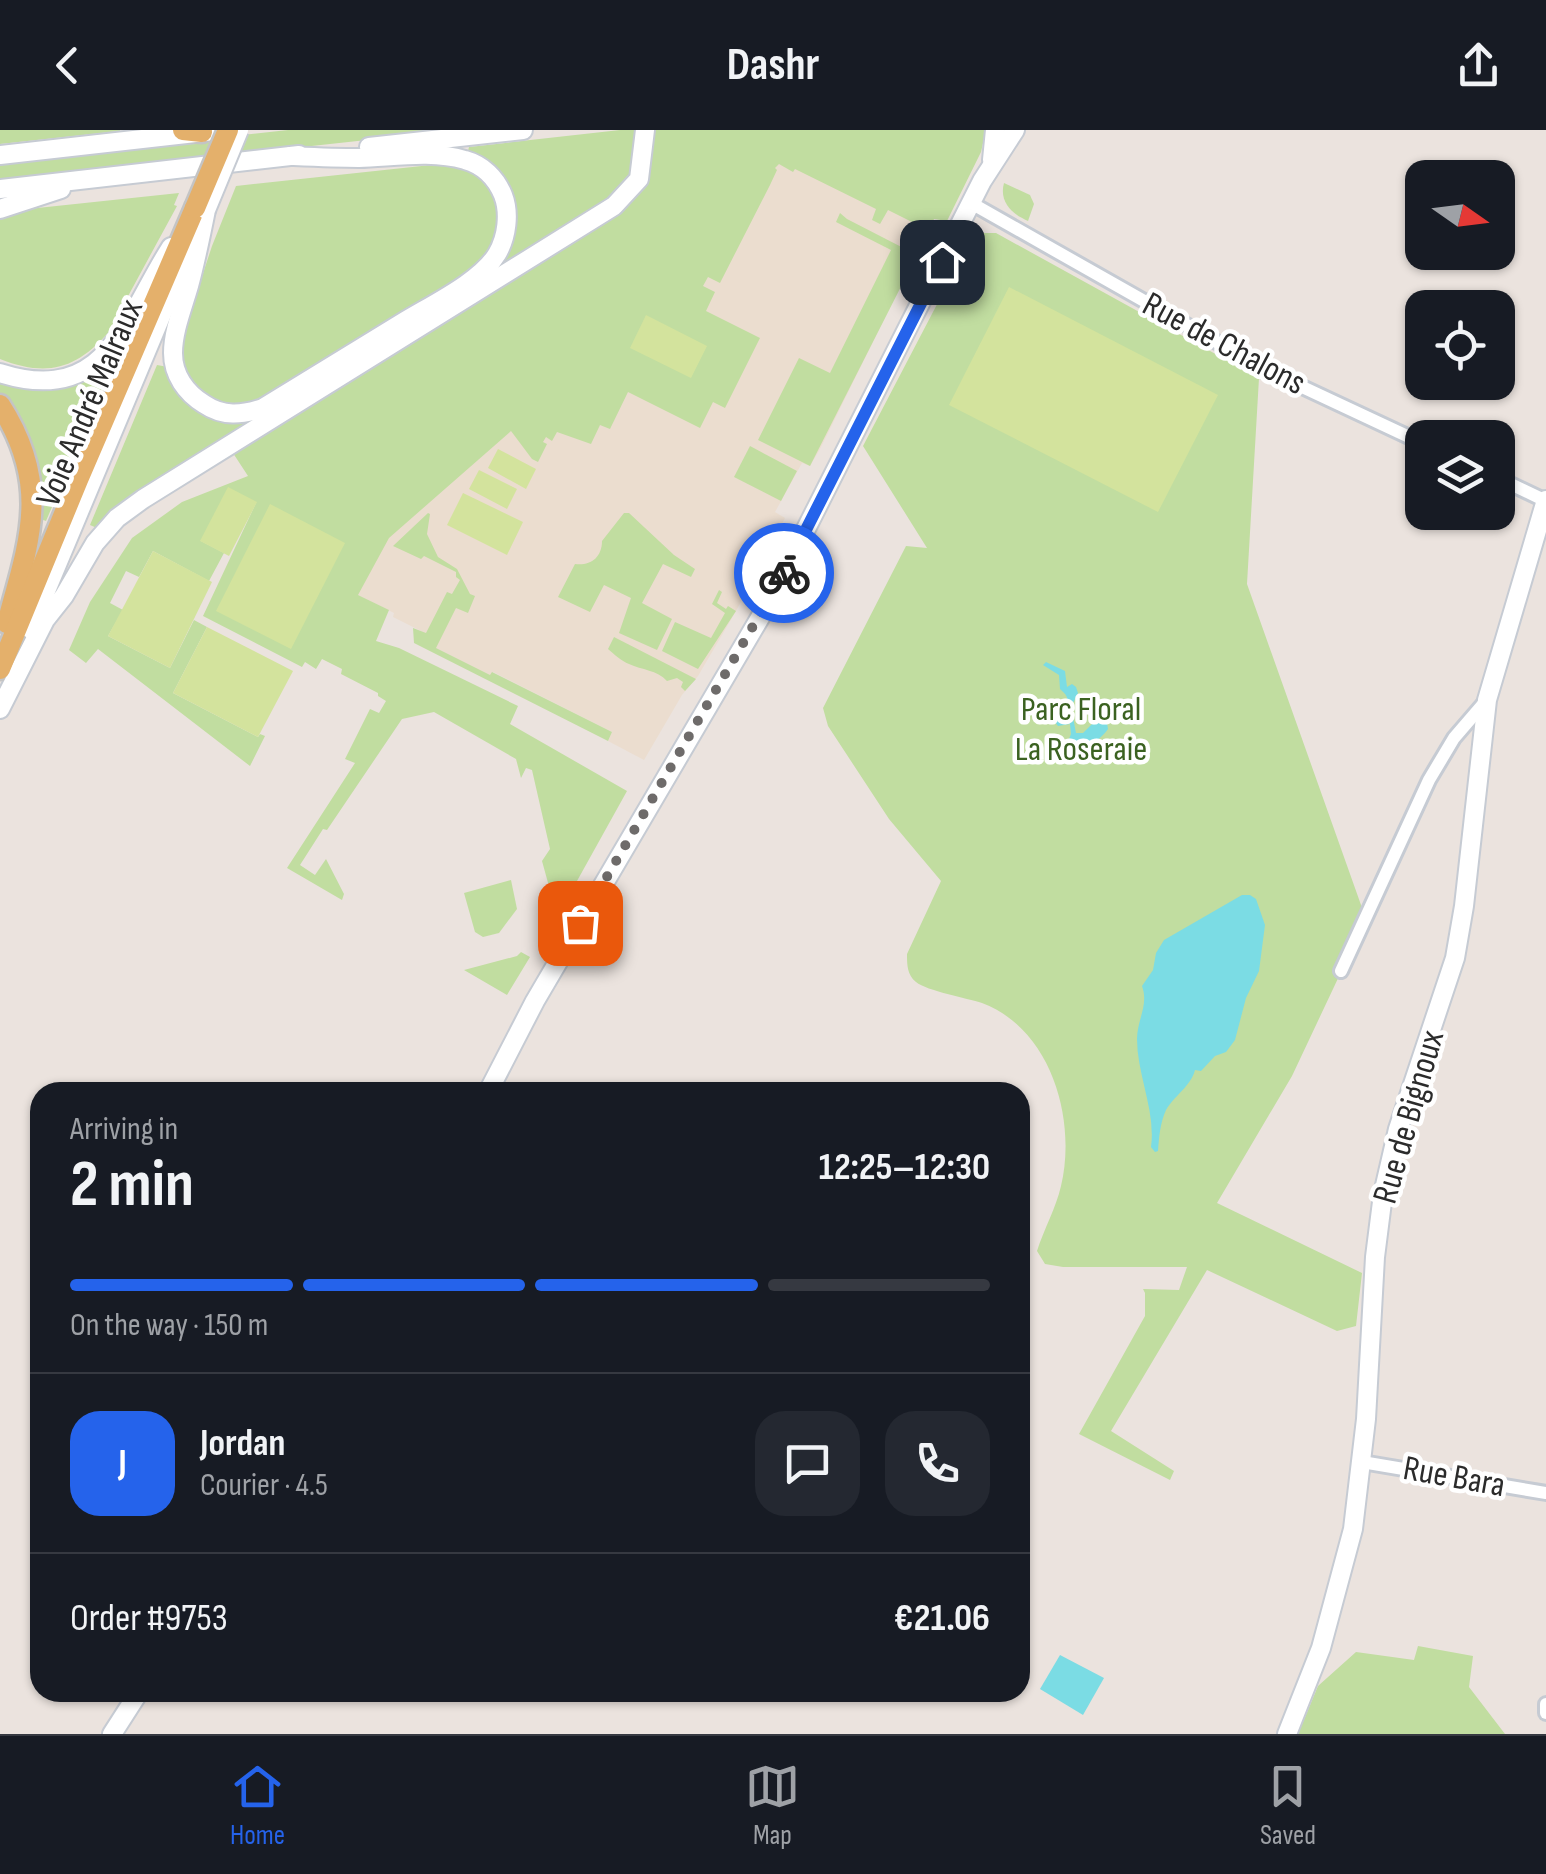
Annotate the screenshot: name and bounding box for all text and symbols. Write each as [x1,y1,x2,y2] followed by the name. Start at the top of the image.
[40,38,95,93] icon: back
[727,38,819,93] text: Dashr
[1451,38,1506,93] icon: share
[1405,160,1515,270] north arrow
[1405,160,1515,530] map controls
[900,220,985,305] pin
[915,235,970,290] icon: home
[1135,283,1313,405] street label: Rue de Chalons
[1405,290,1515,400] button: locate
[27,293,153,513] street label: Voie André Malraux
[1405,420,1515,530] button: layers
[734,523,834,623] courier
[757,546,812,601] icon: bike
[1015,688,1147,771] park label: Parc Floral La Roseraie
[538,881,623,966] pin
[553,896,608,951] icon: bag
[1364,1026,1454,1208] street label: Rue de Bignoux
[70,1110,178,1149] text: Arriving in
[819,1145,990,1190] text: 12:25–12:30
[70,1147,194,1225] text: 2 min
[70,1306,268,1345] text: On the way · 150 m
[755,1411,860,1516] button: chat
[885,1411,990,1516] button: phone
[200,1421,285,1466] text: Jordan
[118,1441,127,1486] text: J
[1400,1447,1508,1507] street label: Rue Bara
[200,1466,328,1505] text: Courier · 4.5
[70,1596,228,1641] text: Order #9753
[894,1596,990,1641] text: €21.06
[230,1759,285,1852] tab: Home
[745,1759,800,1852] tab: Map
[1260,1759,1316,1852] tab: Saved

